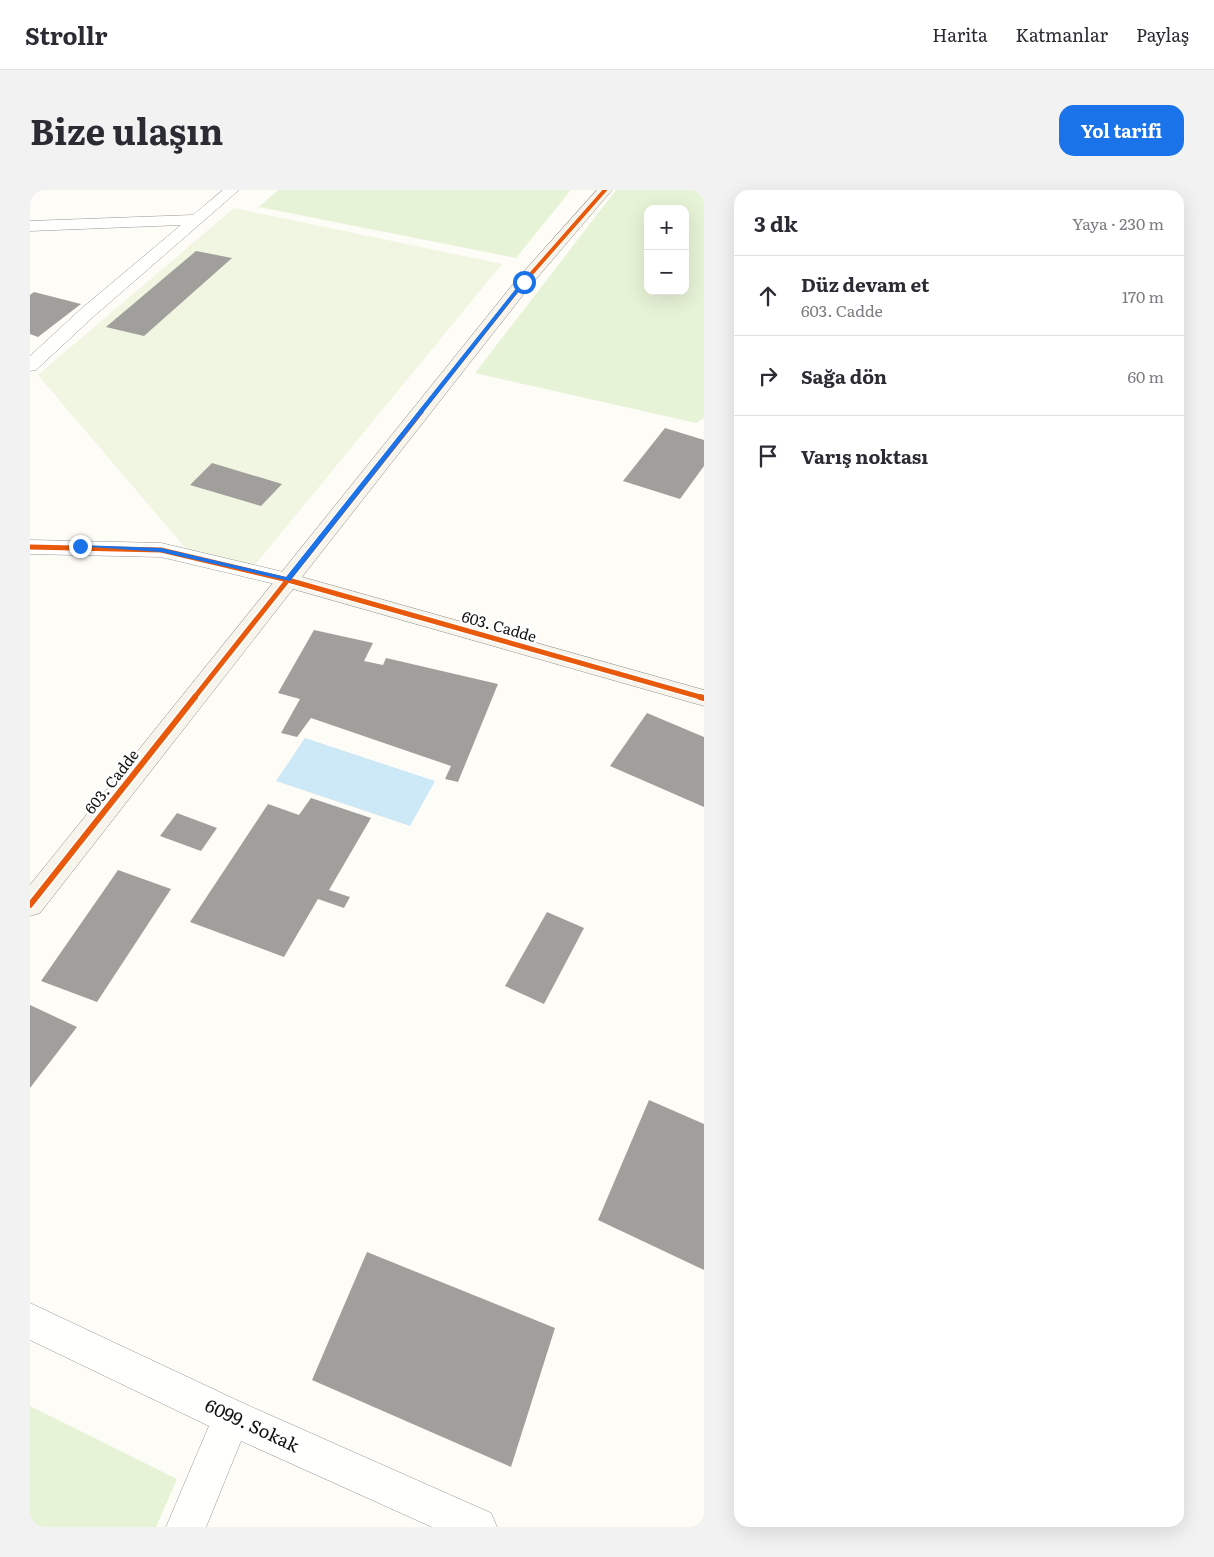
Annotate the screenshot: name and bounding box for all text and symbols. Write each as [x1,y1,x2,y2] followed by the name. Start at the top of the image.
[25,17,108,52] text: Strollr
[932,21,988,48] text: Harita
[1016,21,1108,48] text: Katmanlar
[1136,21,1189,48] text: Paylaş
[30,104,223,156] text: Bize ulaşın
[1059,105,1184,156] button: Yol tarifi
[644,205,689,295] map controls
[644,205,689,250] button: +
[754,207,798,238] text: 3 dk
[1072,211,1164,235] text: Yaya · 230 m
[644,250,689,295] button: −
[801,270,929,298] text: Düz devam et
[513,271,536,294] route start
[754,282,782,310] icon: ahead
[1122,284,1164,308] text: 170 m
[801,298,883,322] text: 603. Cadde
[754,362,782,390] icon: right
[801,362,887,390] text: Sağa dön
[1127,364,1164,388] text: 60 m
[754,442,782,470] icon: arrive
[801,442,928,470] text: Varış noktası
[69,535,92,558] route end
[459,604,540,647] street label: 603. Cadde
[78,744,144,818] street label: 603. Cadde
[201,1391,305,1459] street label: 6099. Sokak

